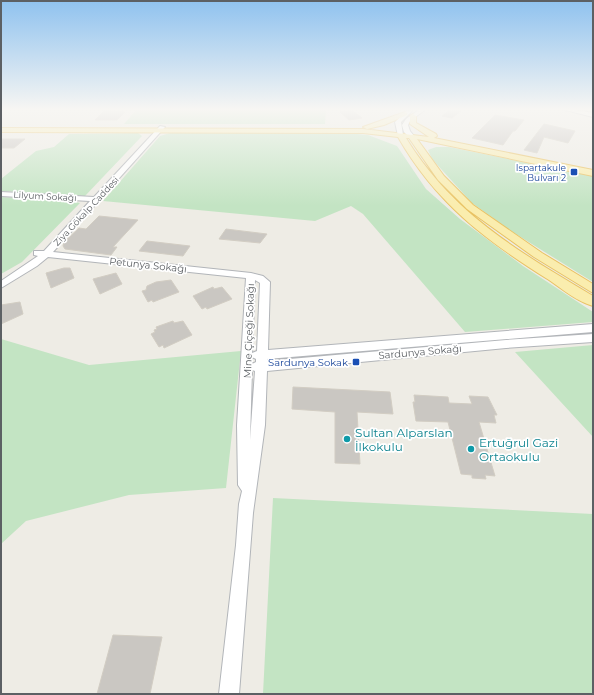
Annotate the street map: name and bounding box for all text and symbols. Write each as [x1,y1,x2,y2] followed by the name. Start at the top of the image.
[516,162,567,183] place label: Ispartakule Bulvarı 2
[569,167,579,177] marker: Ispartakule Bulvarı 2
[51,174,121,248] street label: Ziya Gökalp Caddesi
[13,189,77,203] street label: Lilyum Sokağı
[109,254,187,276] street label: Petunya Sokağı
[241,283,257,379] street label: Mine Çiçeği Sokağı
[378,342,462,362] street label: Sardunya Sokağı
[268,356,348,369] place label: Sardunya Sokak
[351,357,361,367] marker: Sardunya Sokak
[355,425,453,454] place label: Sultan Alparslan İlkokulu
[342,434,352,444] marker: Sultan Alparslan İlkokulu
[479,435,558,464] place label: Ertuğrul Gazi Ortaokulu
[466,444,476,454] marker: Ertuğrul Gazi Ortaokulu

